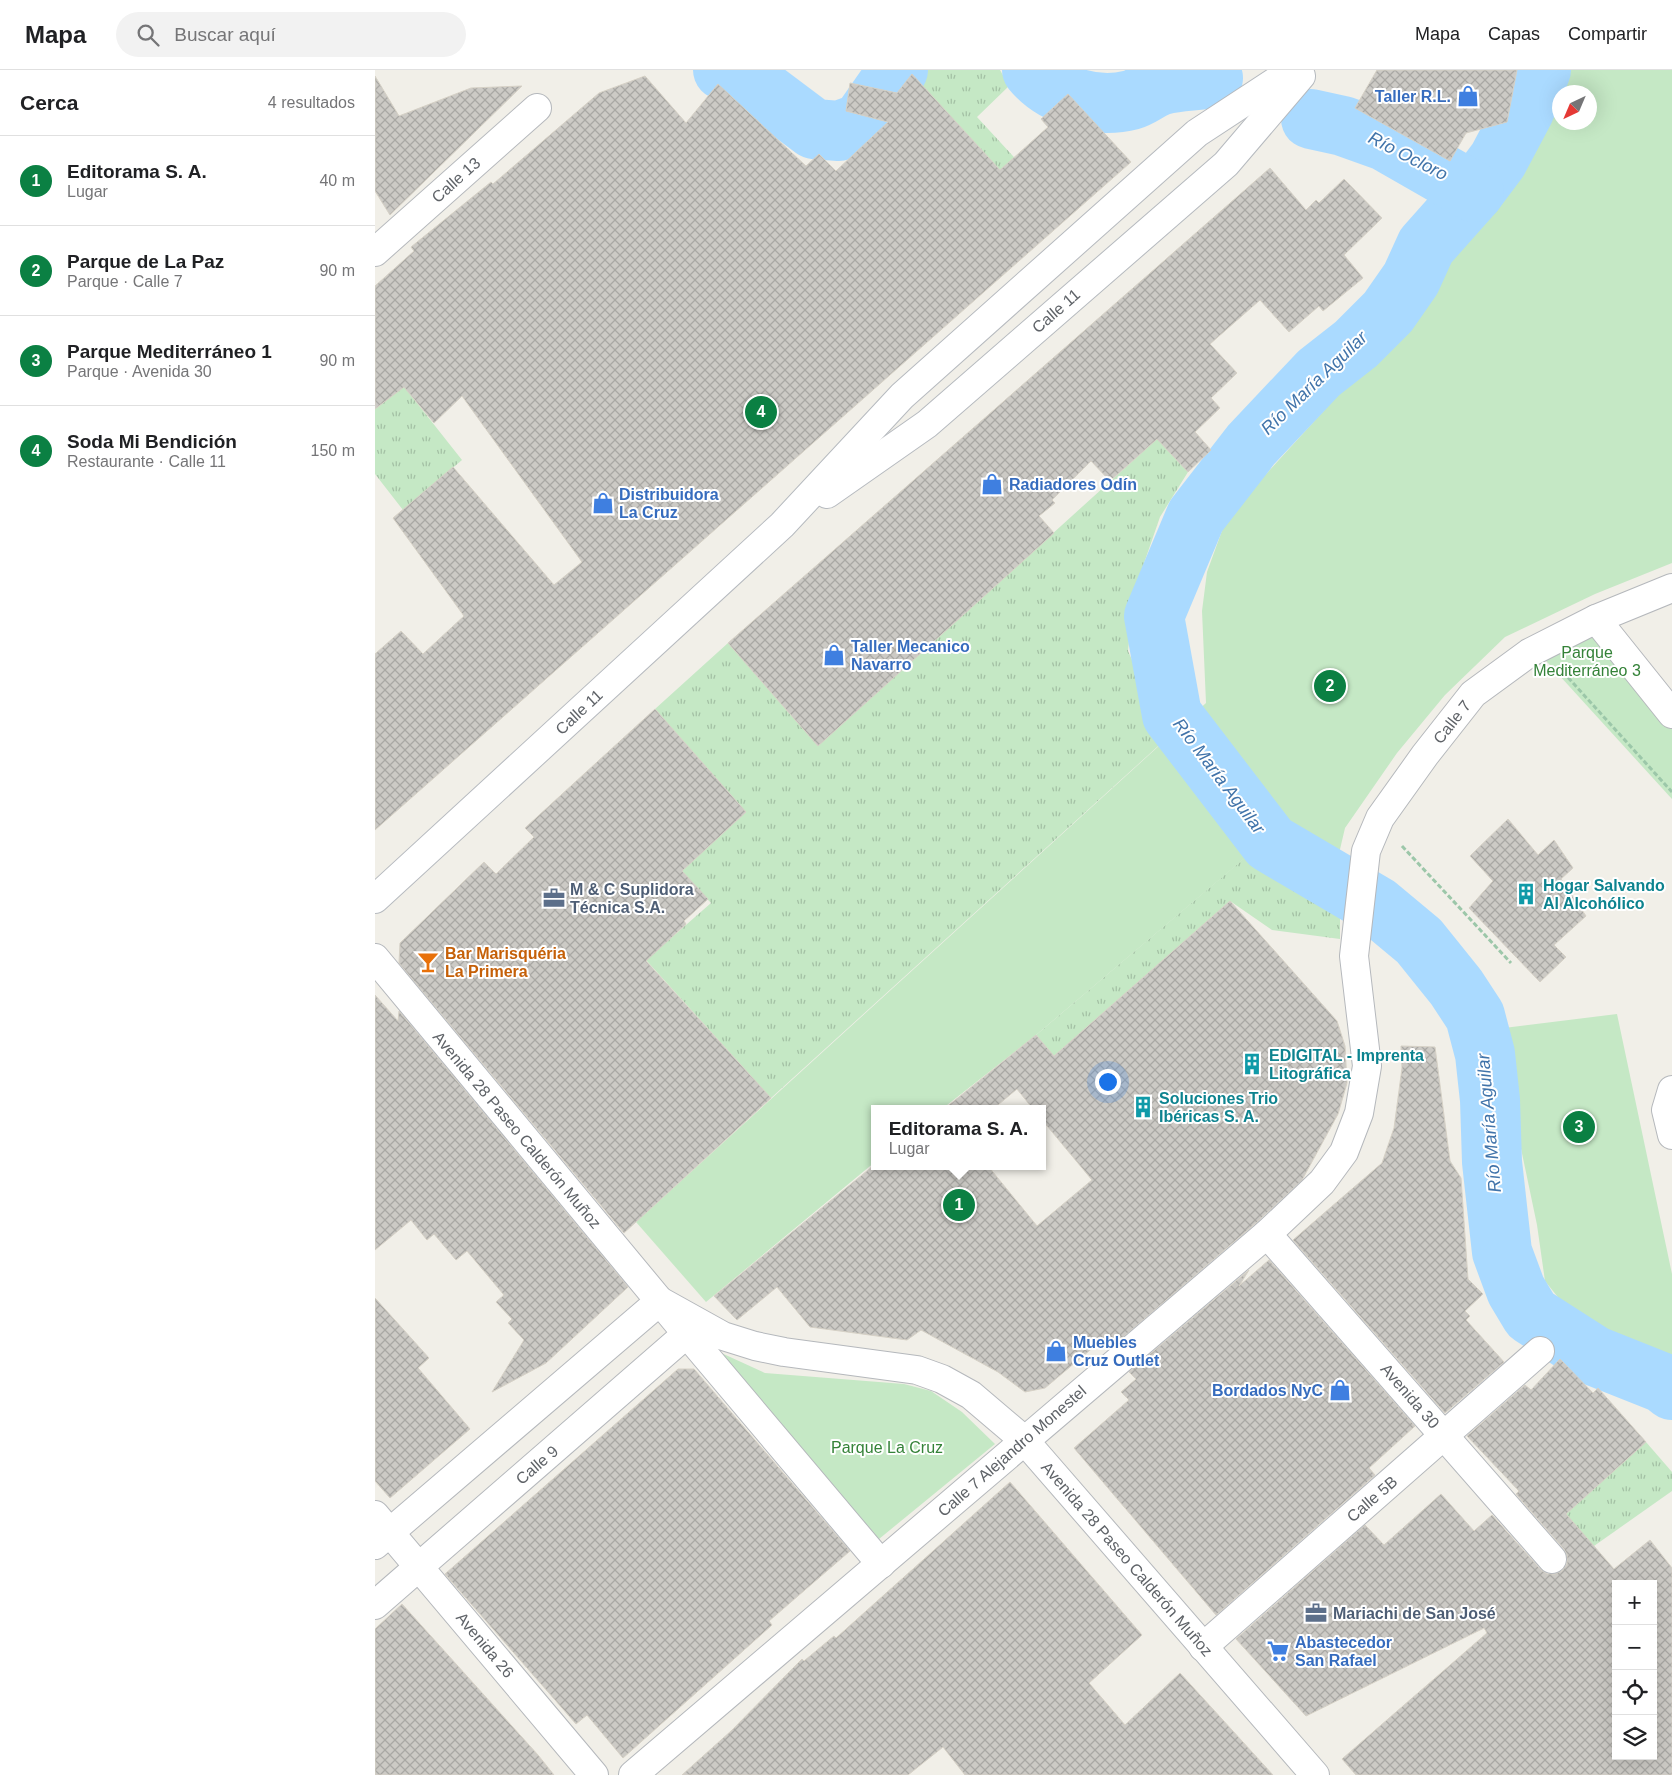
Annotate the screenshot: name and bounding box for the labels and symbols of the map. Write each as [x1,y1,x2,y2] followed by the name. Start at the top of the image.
[1455,83,1481,109] shop icon: Taller R.L.
[1552,85,1597,130] north arrow
[1375,88,1451,105] place label: Taller R.L.
[1365,128,1451,184] water label: Río Ocloro
[428,154,484,206] street label: Calle 13
[1029,286,1083,336] street label: Calle 11
[1257,327,1372,439] water label: Río María Aguilar
[745,393,777,431] pin: 4
[979,471,1005,497] shop icon: Radiadores Odín
[1009,476,1137,493] place label: Radiadores Odín
[619,486,719,521] place label: Distribuidora La Cruz
[590,490,616,516] shop icon: Distribuidora La Cruz
[851,638,970,673] place label: Taller Mecanico Navarro
[821,642,847,668] shop icon: Taller Mecanico Navarro
[1533,644,1641,679] park label: Parque Mediterráneo 3
[1314,667,1346,705] pin: 2
[552,686,606,738] street label: Calle 11
[1430,697,1474,747] street label: Calle 7
[1169,714,1270,838] water label: Río María Aguilar
[1543,877,1665,912] place label: Hogar Salvando Al Alcohólico
[570,881,694,916] place label: M & C Suplidora Técnica S.A.
[1513,881,1539,907] building icon: Hogar Salvando Al Alcohólico
[541,885,567,911] office icon: M & C Suplidora Técnica S.A.
[445,945,566,980] place label: Bar Marisquéria La Primera
[415,949,441,975] bar icon: Bar Marisquéria La Primera
[430,1028,604,1232] street label: Avenida 28 Paseo Calderón Muñoz
[1269,1047,1424,1082] place label: EDIGITAL - Imprenta Litográfica
[1239,1051,1265,1077] building icon: EDIGITAL - Imprenta Litográfica
[1473,1052,1505,1193] water label: Río María Aguilar
[1095,1069,1121,1095] your location
[1159,1090,1278,1125] place label: Soluciones Trio Ibéricas S. A.
[1130,1094,1156,1120] building icon: Soluciones Trio Ibéricas S. A.
[1563,1108,1595,1146] pin: 3
[943,1186,975,1224] pin: 1
[1073,1334,1160,1369] place label: Muebles Cruz Outlet
[1043,1338,1069,1364] shop icon: Muebles Cruz Outlet
[1377,1360,1443,1432] street label: Avenida 30
[1327,1377,1353,1403] shop icon: Bordados NyC
[935,1382,1089,1520] street label: Calle 7 Alejandro Monestel
[1212,1382,1323,1399] place label: Bordados NyC
[831,1439,943,1456] park label: Parque La Cruz
[513,1442,561,1488] street label: Calle 9
[1038,1459,1216,1659] street label: Avenida 28 Paseo Calderón Muñoz
[1344,1473,1400,1525] street label: Calle 5B
[1303,1600,1329,1626] office icon: Mariachi de San José
[1333,1605,1496,1622] place label: Mariachi de San José
[453,1609,517,1681] street label: Avenida 26
[1295,1634,1392,1669] place label: Abastecedor San Rafael
[1265,1638,1291,1664] supermarket icon: Abastecedor San Rafael

